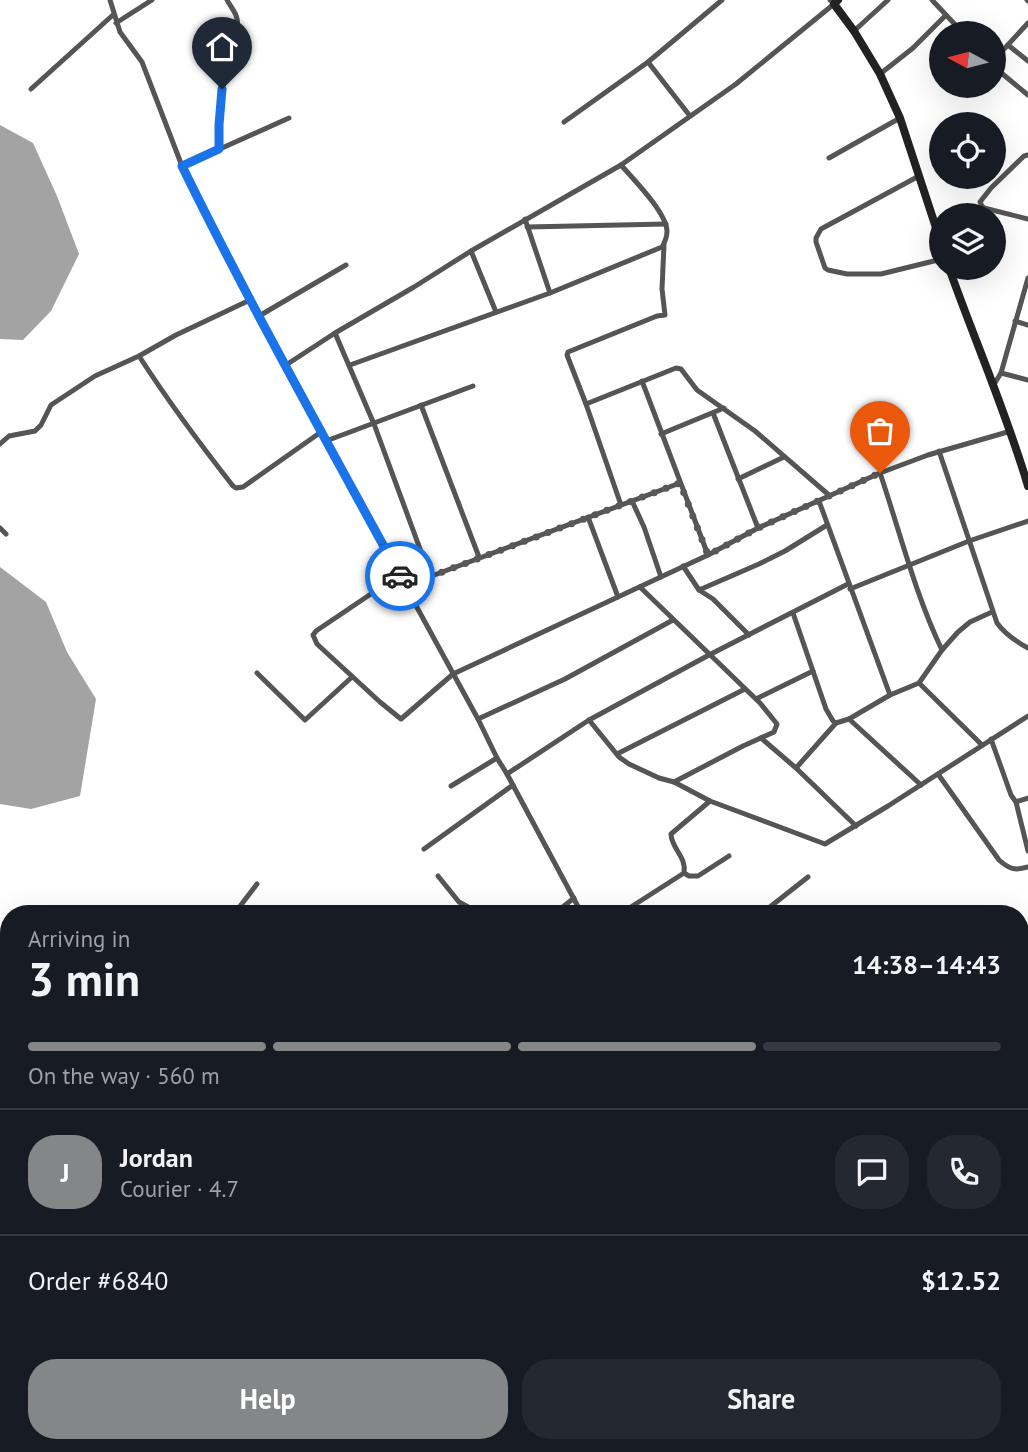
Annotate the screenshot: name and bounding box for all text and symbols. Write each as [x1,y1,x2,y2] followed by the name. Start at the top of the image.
[192,17,252,89] pin
[929,21,1006,98] north arrow
[929,21,1006,280] map controls
[203,28,241,66] icon: home
[929,112,1006,189] button: locate
[929,203,1006,280] button: layers
[850,401,910,473] pin
[861,412,899,450] icon: bag
[365,541,435,611] courier
[381,557,419,595] icon: car
[28,924,130,953] text: Arriving in
[852,948,1001,981] text: 14:38–14:43
[28,949,140,1009] text: 3 min
[28,1061,220,1090] text: On the way · 560 m
[835,1135,909,1209] button: chat
[927,1135,1001,1209] button: phone
[120,1141,193,1174] text: Jordan
[61,1156,69,1189] text: J
[120,1174,239,1203] text: Courier · 4.7
[28,1264,168,1297] text: Order #6840
[921,1264,1001,1297] text: $12.52
[28,1359,508,1439] button: Help
[522,1359,1001,1439] button: Share

